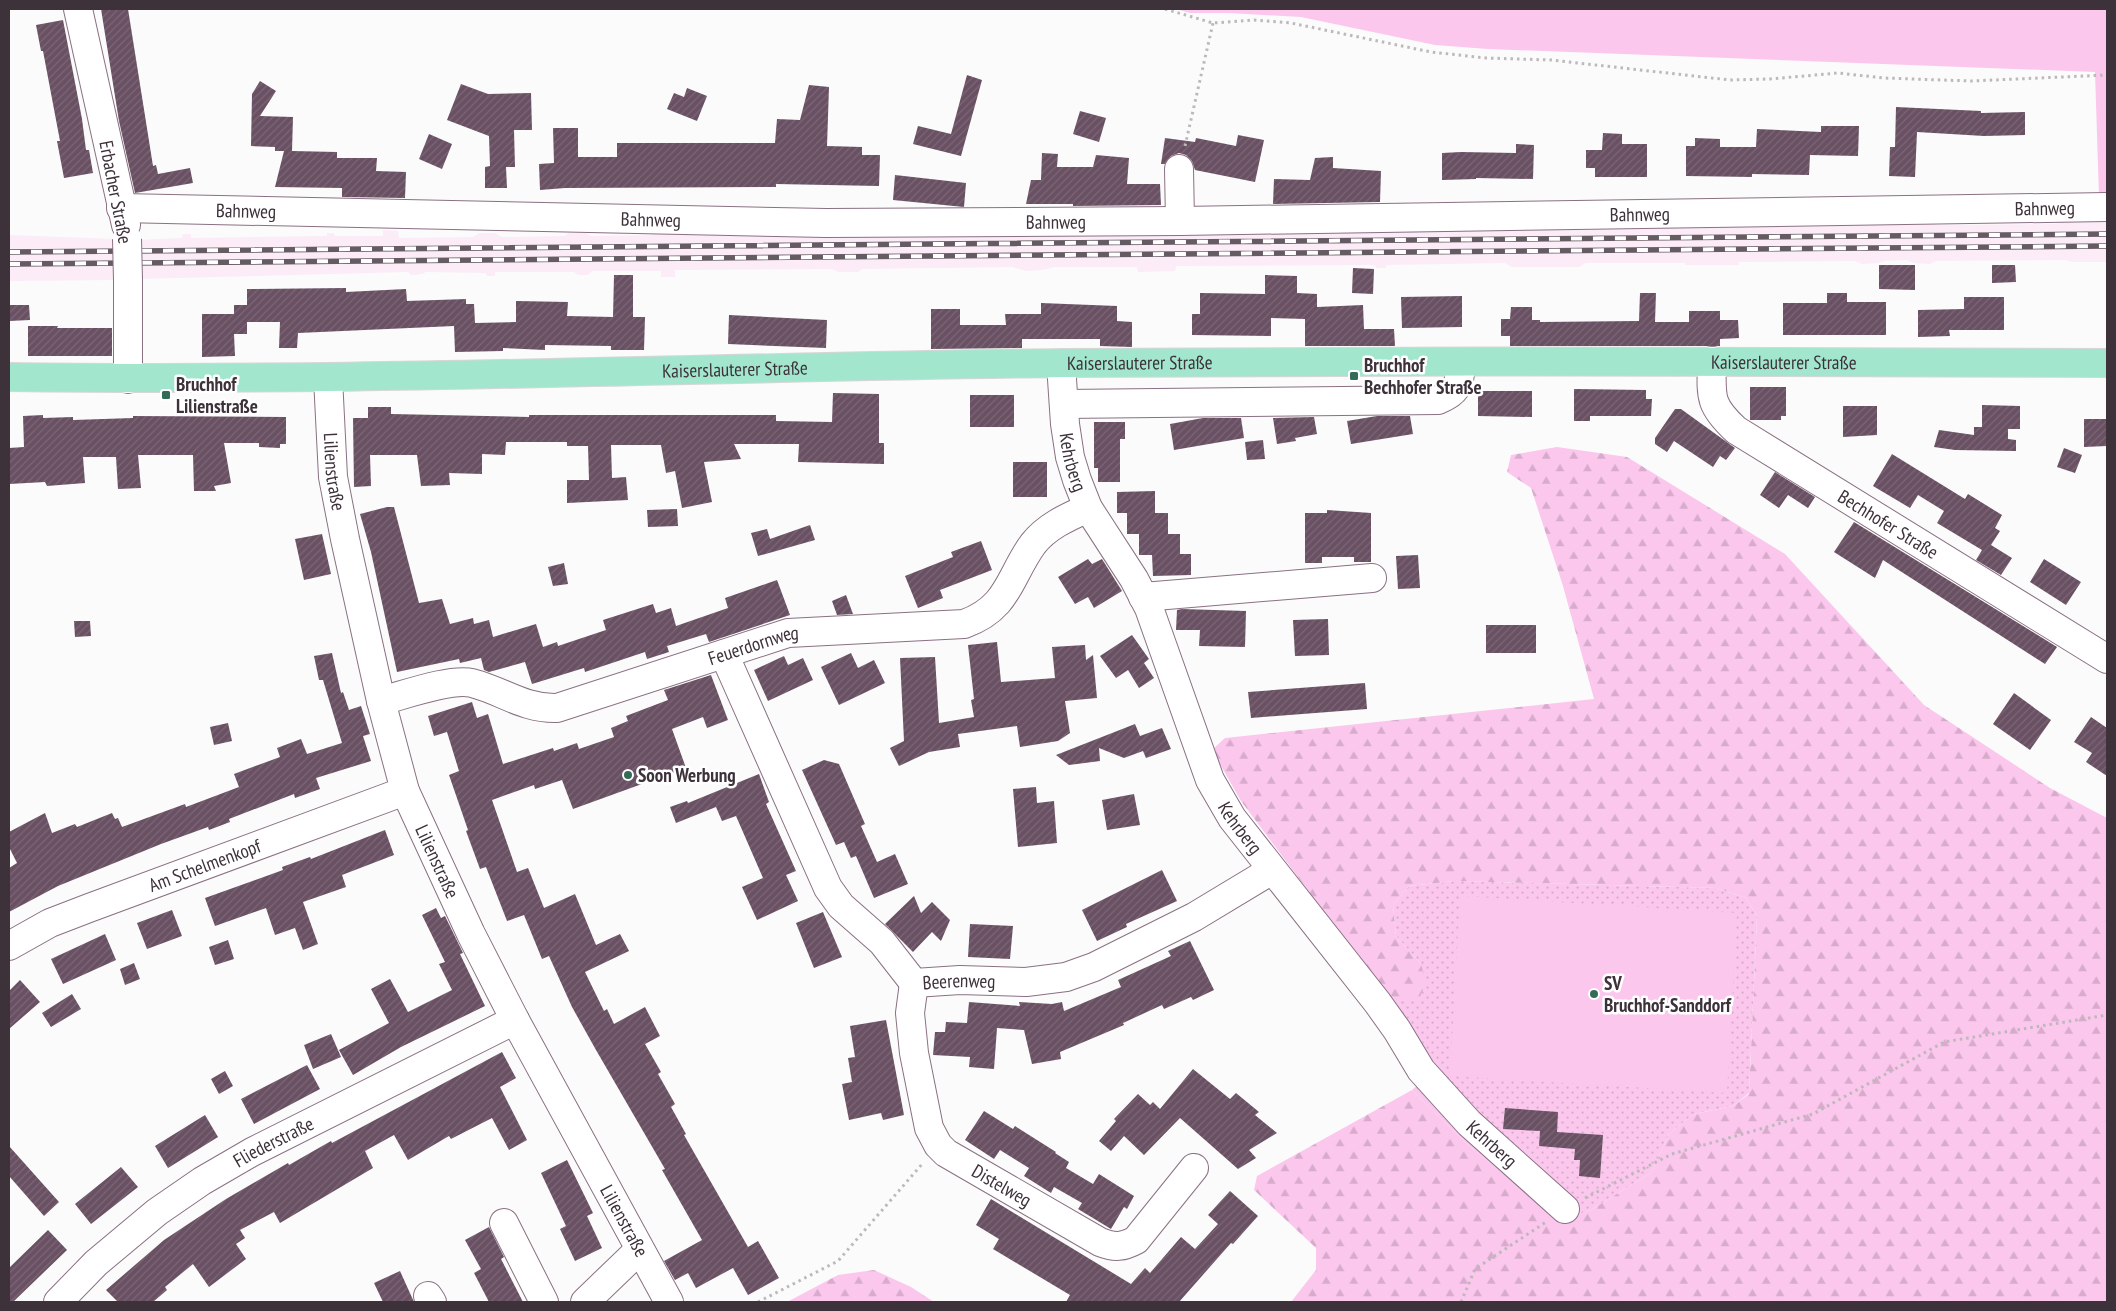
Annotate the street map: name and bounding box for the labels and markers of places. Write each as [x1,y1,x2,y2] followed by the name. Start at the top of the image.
[1364,353,1482,399] place label: Bruchhof Bechhofer Straße
[1348,370,1360,382] marker: Bruchhof Bechhofer Straße
[176,372,258,418] place label: Bruchhof Lilienstraße
[160,389,172,401] marker: Bruchhof Lilienstraße
[638,763,736,787] place label: Soon Werbung
[622,769,634,781] marker: Soon Werbung
[1604,971,1732,1017] place label: SV Bruchhof-Sanddorf
[1588,988,1600,1000] marker: SV Bruchhof-Sanddorf

